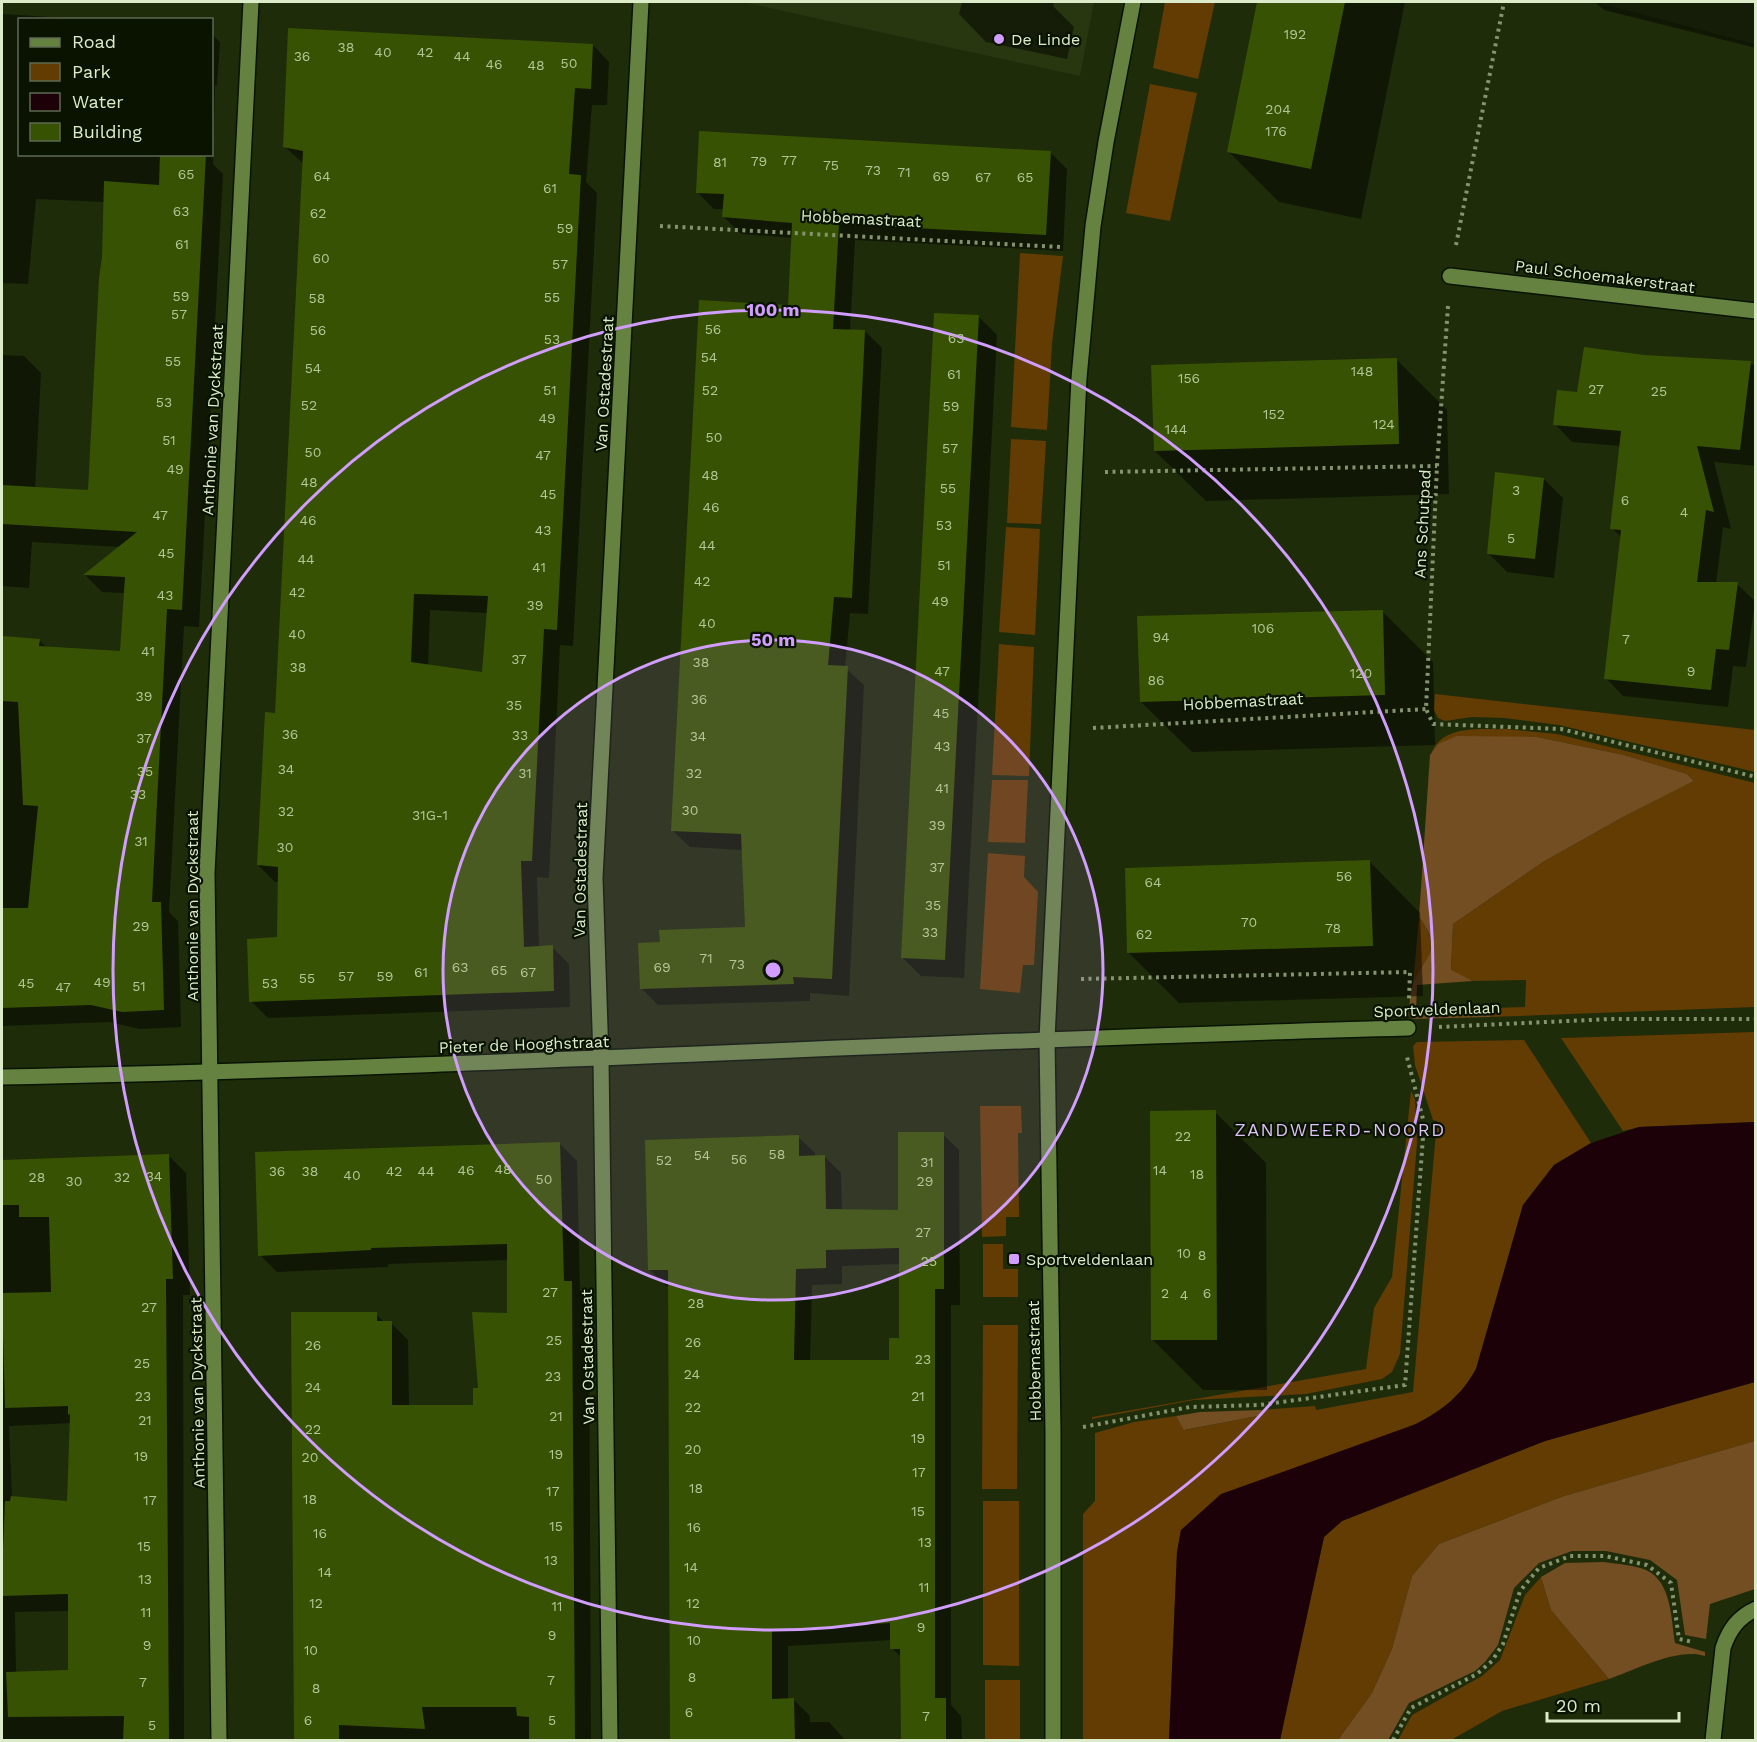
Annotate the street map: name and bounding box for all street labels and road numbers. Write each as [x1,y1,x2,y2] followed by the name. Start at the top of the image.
[800,206,922,231] street label: Hobbemastraat
[1514,256,1696,297] street label: Paul Schoemakerstraat
[591,316,618,452] street label: Van Ostadestraat
[198,324,227,516] street label: Anthonie van Dyckstraat
[1410,469,1435,579] street label: Ans Schutpad
[1182,689,1304,714] street label: Hobbemastraat
[570,802,591,938] street label: Van Ostadestraat
[183,810,202,1002] street label: Anthonie van Dyckstraat
[1373,998,1501,1021] street label: Sportveldenlaan
[439,1032,610,1057] street label: Pieter de Hooghstraat
[577,1289,598,1425] street label: Van Ostadestraat
[186,1297,209,1489] street label: Anthonie van Dyckstraat
[1024,1300,1045,1422] street label: Hobbemastraat

